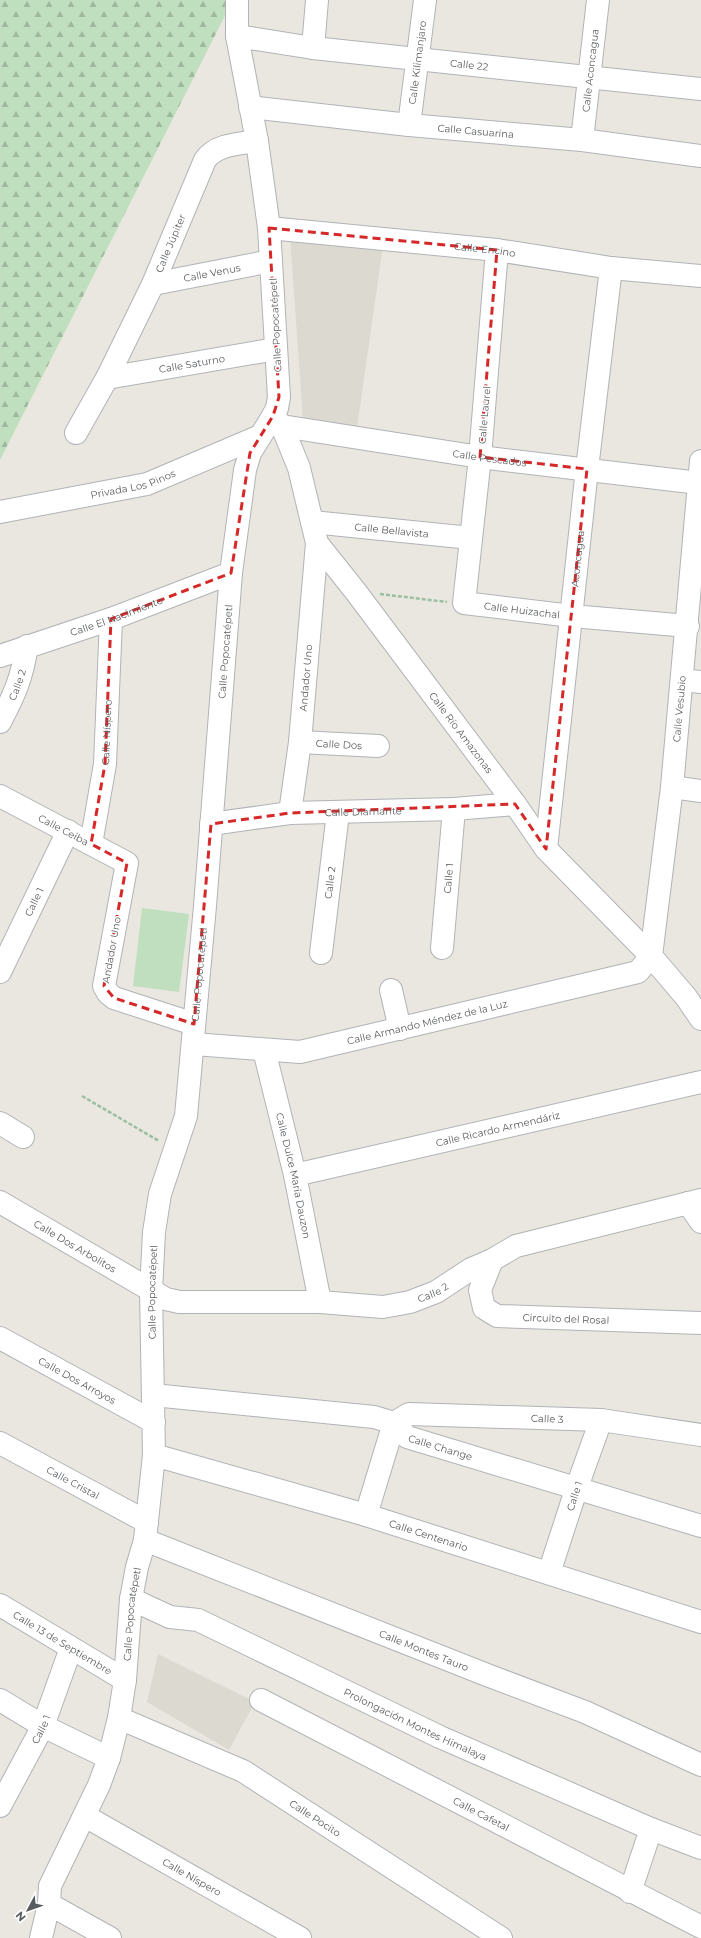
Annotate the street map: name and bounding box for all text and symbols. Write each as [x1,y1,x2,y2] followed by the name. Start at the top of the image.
[406,20,429,105] street label: Calle Kilimanjaro
[579,28,602,113] street label: Calle Aconcagua
[449,57,489,74] street label: Calle 22
[437,121,514,141] street label: Calle Casuarina
[153,212,189,275] street label: Calle Júpiter
[454,240,517,260] street label: Calle Encino
[182,261,242,285] street label: Calle Venus
[267,278,284,372] street label: Calle Popocatépetl
[158,352,226,376] street label: Calle Saturno
[475,386,494,445] street label: Calle Laurel
[452,447,527,469] street label: Calle Pescados
[89,467,178,502] street label: Privada Los Pinos
[354,520,429,541] street label: Calle Bellavista
[568,530,587,588] street label: Aconcagua
[68,594,165,639] street label: Calle El Nacimiento
[483,599,561,622] street label: Calle Huizachal
[215,604,236,699] street label: Calle Popocatépetl
[297,644,315,712] street label: Andador Uno
[6,667,29,703] street label: Calle 2
[670,675,689,743] street label: Calle Vesubio
[426,689,496,776] street label: Calle Río Amazonas
[99,699,115,765] street label: Calle Níspero
[315,737,363,752] street label: Calle Dos
[325,804,402,819] street label: Calle Diamante
[36,811,91,849] street label: Calle Ceiba
[441,862,456,894] street label: Calle 1
[322,865,339,900] street label: Calle 2
[22,885,47,919] street label: Calle 1
[99,916,124,984] street label: Andador Uno
[189,927,210,1022] street label: Calle Popocatépetl
[346,997,509,1048] street label: Calle Armando Méndez de la Luz
[434,1109,561,1150] street label: Calle Ricardo Armendáriz
[273,1111,313,1240] street label: Calle Dulce María Dauzon
[31,1217,119,1276] street label: Calle Dos Arbolitos
[145,1245,160,1339] street label: Calle Popocatépetl
[416,1280,451,1306] street label: Calle 2
[522,1311,609,1327] street label: Circuito del Rosal
[36,1354,118,1407] street label: Calle Dos Arroyos
[531,1412,564,1426] street label: Calle 3
[407,1432,474,1463] street label: Calle Change
[44,1463,102,1502] street label: Calle Cristal
[564,1479,586,1513] street label: Calle 1
[387,1517,470,1554] street label: Calle Centenario
[120,1566,144,1662] street label: Calle Popocatépetl
[10,1608,114,1678] street label: Calle 13 de Septiembre
[377,1627,471,1674] street label: Calle Montes Tauro
[341,1685,489,1764] street label: Prolongación Montes Himalaya
[29,1713,53,1746] street label: Calle 1
[451,1794,512,1834] street label: Calle Cafetal
[287,1797,343,1840] street label: Calle Pocito
[160,1855,224,1899] street label: Calle Níspero
[8,1890,48,1930] north arrow
[12,1909,29,1925] text: N

